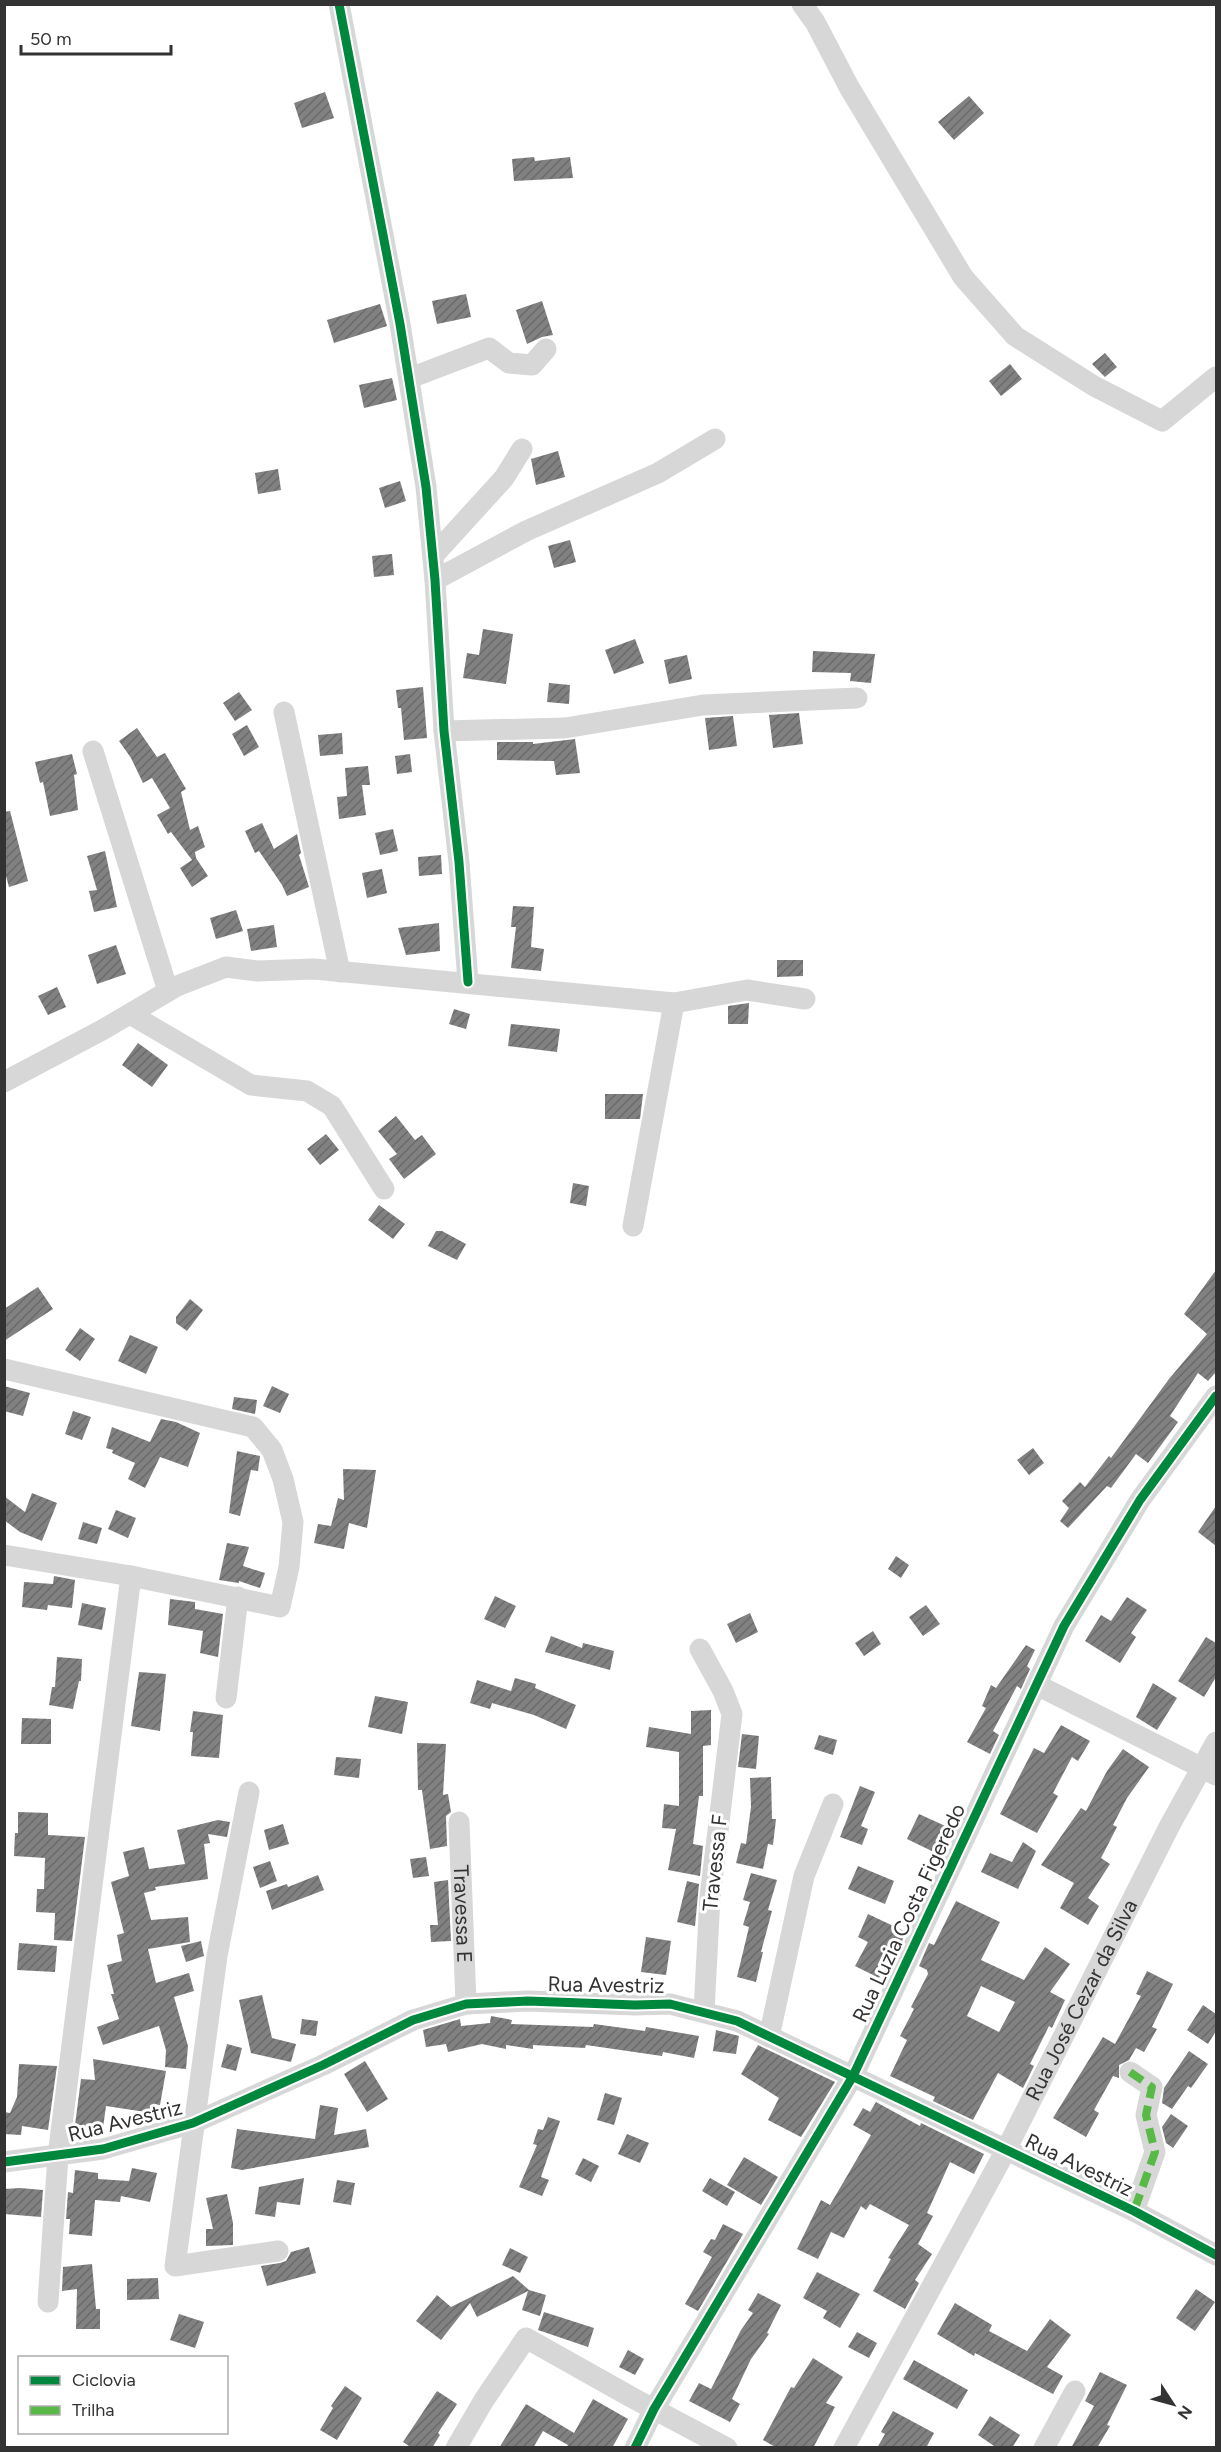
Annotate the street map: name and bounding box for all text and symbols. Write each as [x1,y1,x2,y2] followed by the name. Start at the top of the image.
[21,18,171,56] scale bar
[30,28,72,50] text: 50 m
[847,1799,970,2026] street label: Rua Luzia Costa Figeredo
[697,1813,732,1913] street label: Travessa F
[449,1864,477,1964] street label: Travessa E
[1020,1895,1142,2105] street label: Rua José Cezar da Silva
[547,1971,665,1998] street label: Rua Avestriz
[65,2094,185,2147] street label: Rua Avestriz
[1021,2128,1137,2201] street label: Rua Avestriz
[18,2356,228,2434] legend
[72,2369,136,2391] text: Ciclovia
[1143,2374,1203,2434] north arrow
[72,2399,115,2421] text: Trilha
[1173,2402,1196,2423] text: N

